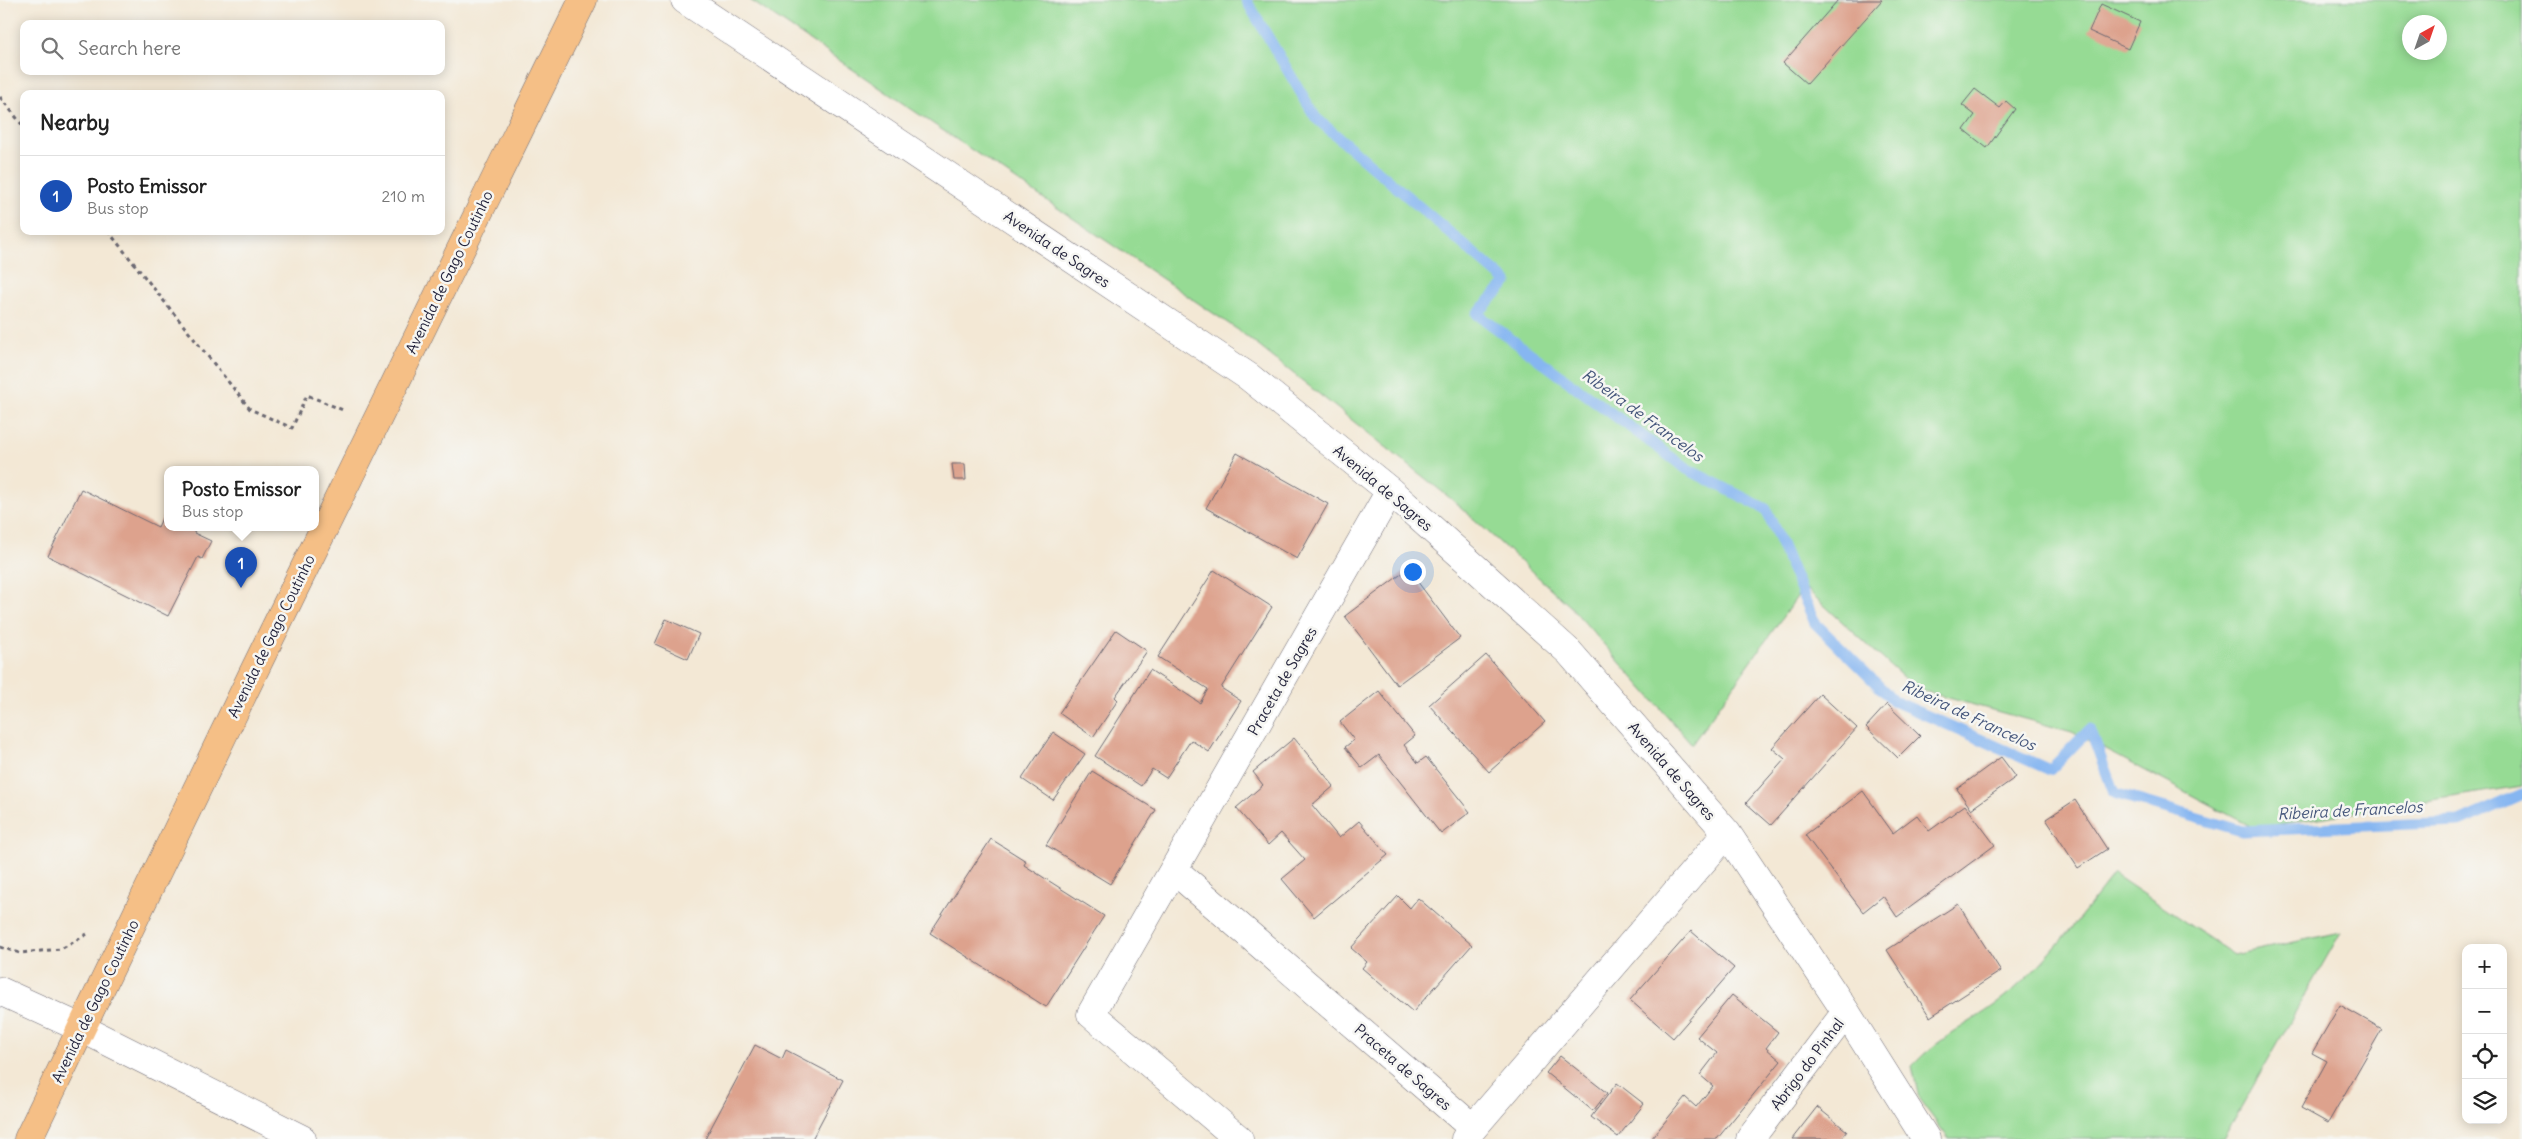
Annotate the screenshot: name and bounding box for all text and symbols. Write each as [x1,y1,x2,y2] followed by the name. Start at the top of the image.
[2402,15,2447,60] north arrow
[20,20,445,75] search box
[38,34,66,62] icon: search
[78,36,181,60] text: Search here
[40,109,110,136] text: Nearby
[87,174,207,198] text: Posto Emissor
[53,186,59,206] text: 1
[382,186,425,206] text: 210 m
[401,187,497,357] street label: Avenida de Gago Coutinho
[87,198,149,218] text: Bus stop
[1000,206,1114,292] street label: Avenida de Sagres
[1578,364,1708,466] water label: Ribeira de Francelos
[1329,441,1437,535] street label: Avenida de Sagres
[164,466,319,531] popup
[182,477,301,501] text: Posto Emissor
[182,501,243,521] text: Bus stop
[225,547,257,588] pin: 1
[223,551,319,721] street label: Avenida de Gago Coutinho
[1400,559,1426,585] your location
[1243,623,1321,739] street label: Praceta de Sagres
[1899,675,2040,755] water label: Ribeira de Francelos
[1624,718,1720,824] street label: Avenida de Sagres
[2277,796,2424,824] water label: Ribeira de Francelos
[47,916,143,1086] street label: Avenida de Gago Coutinho
[2462,944,2507,1124] map controls
[2462,944,2507,989] button: +
[2462,989,2507,1034] button: −
[1766,1014,1848,1114] street label: Abrigo do Pinhal
[1351,1020,1456,1114] street label: Praceta de Sagres
[2462,1034,2507,1079] button: locate
[2462,1079,2507,1124] button: layers

